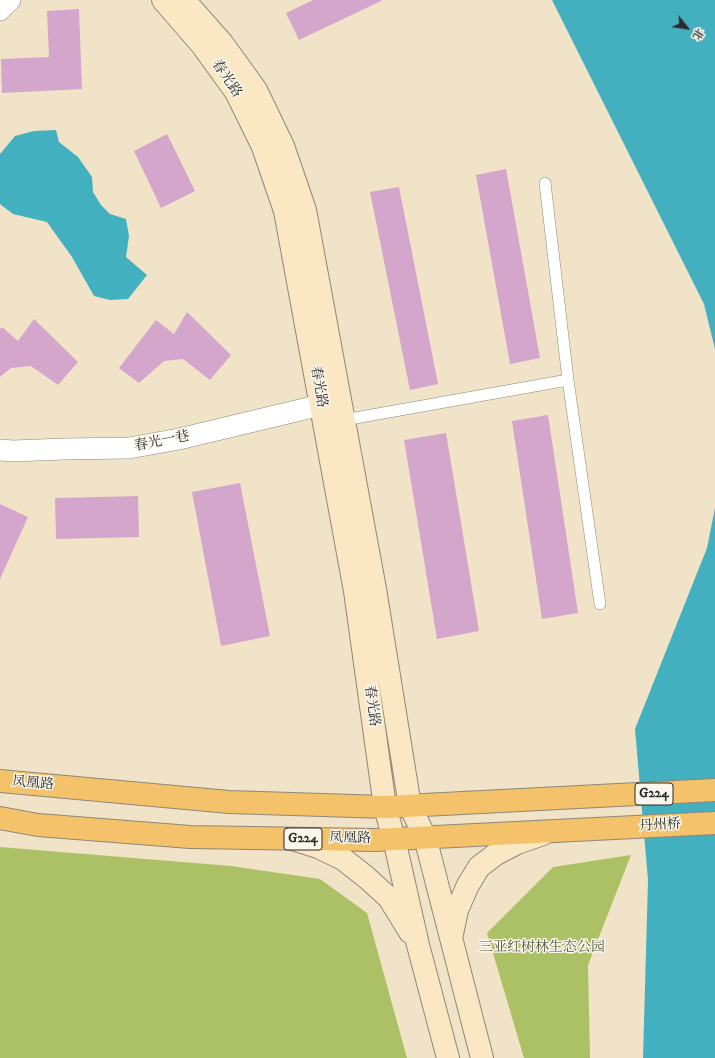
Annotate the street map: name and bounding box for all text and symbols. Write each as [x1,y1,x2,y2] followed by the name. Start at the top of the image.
[667,8,707,48] north arrow
[689,26,706,42] text: 北
[207,57,245,101] street label: 春光路
[306,365,330,409] street label: 春光路
[133,428,191,456] street label: 春光一巷
[360,684,382,728] street label: 春光路
[11,774,55,794] street label: 凤凰路
[635,783,673,805] road number: G224
[639,817,681,835] street label: 丹州桥
[284,828,322,850] road number: G224
[329,830,371,848] street label: 凤凰路
[479,940,605,956] park label: 三亚红树林生态公园

